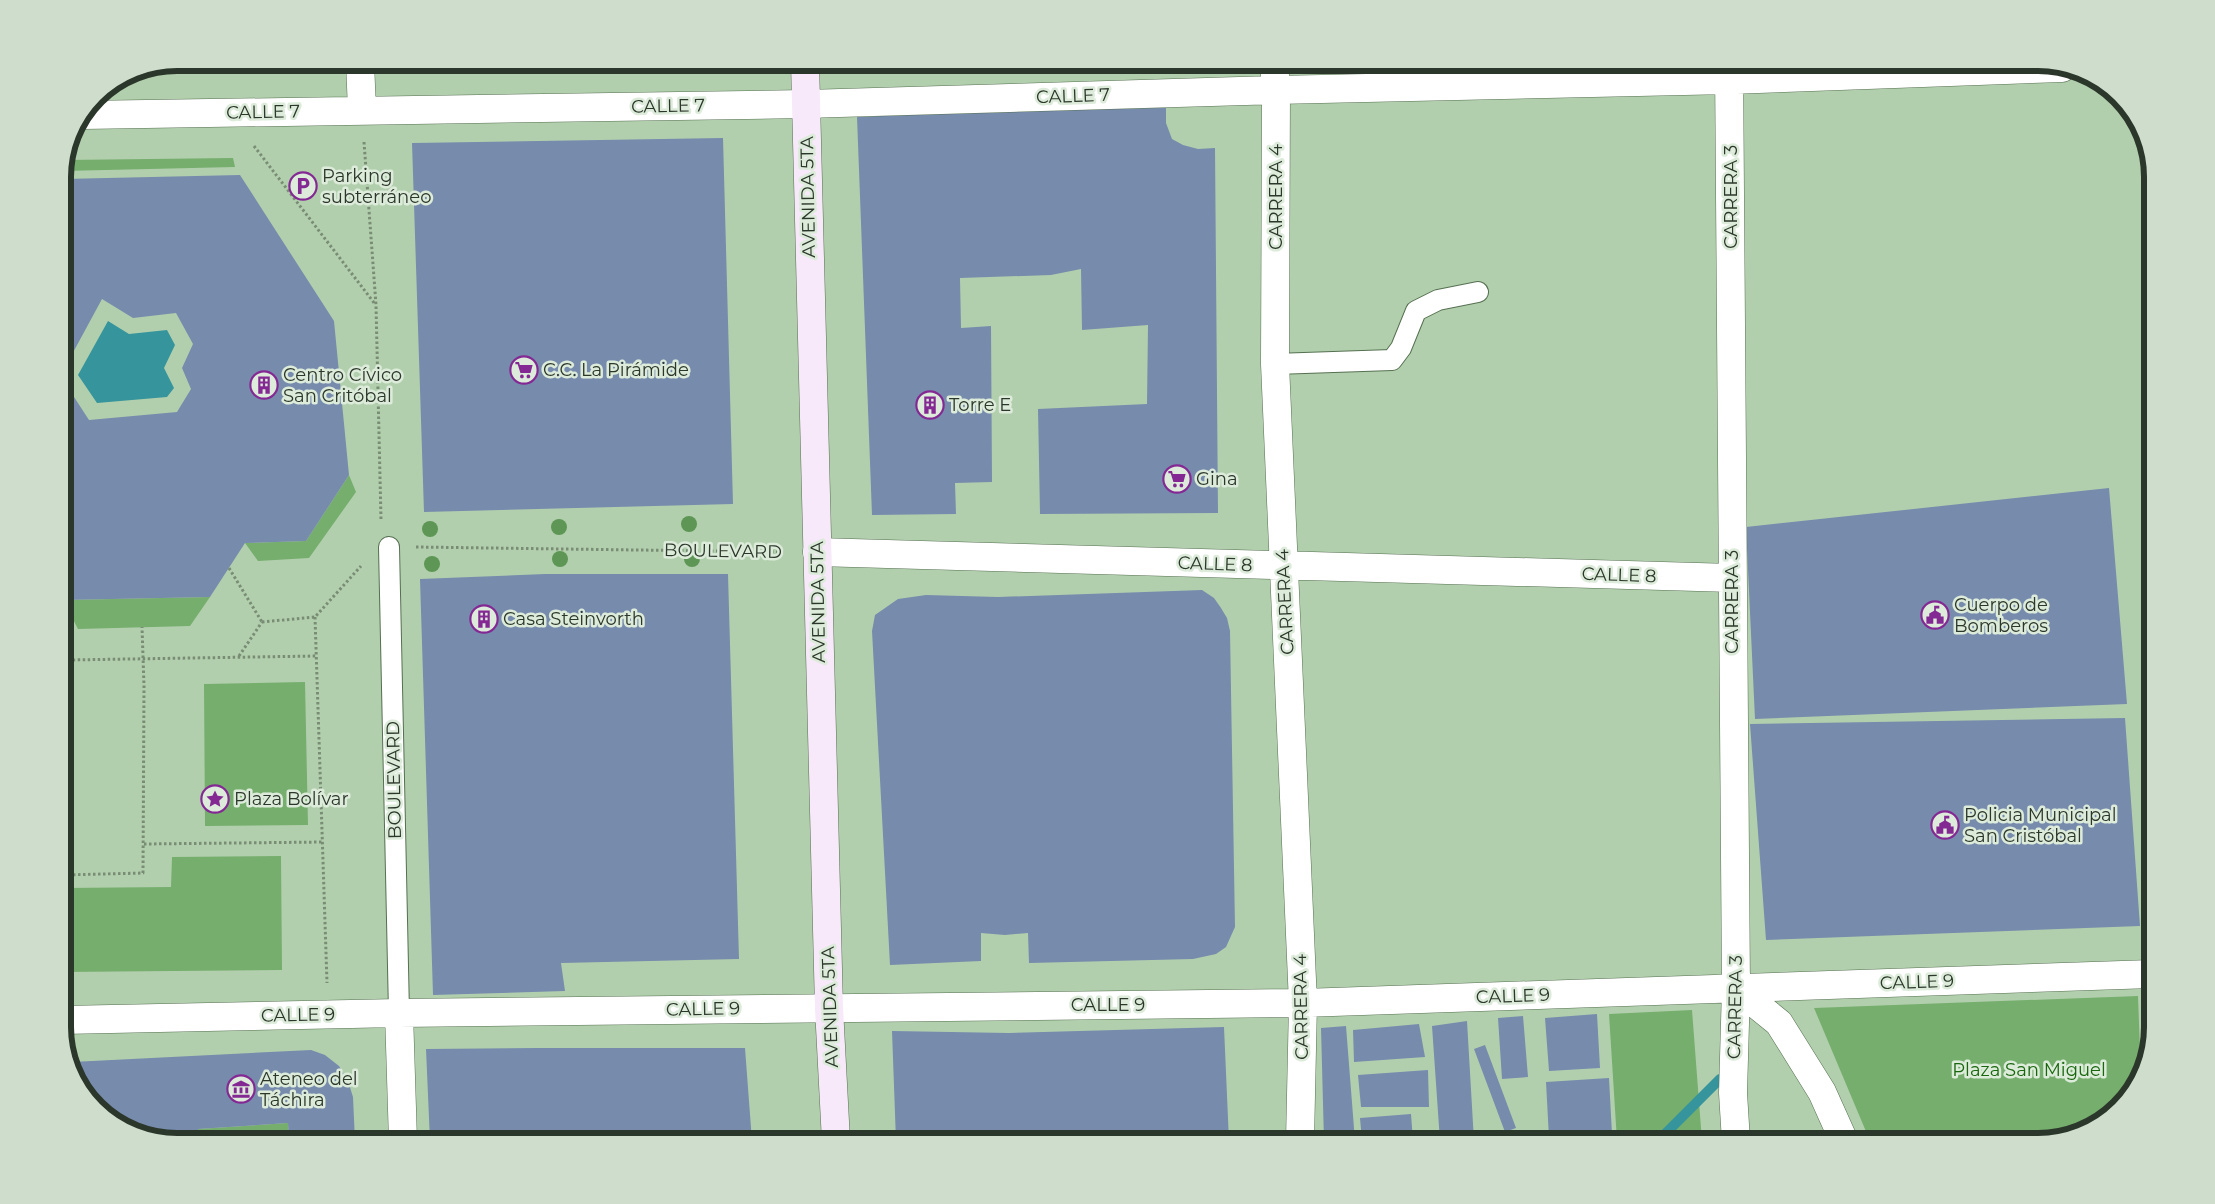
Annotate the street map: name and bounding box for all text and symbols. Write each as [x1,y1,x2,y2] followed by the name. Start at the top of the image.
[1036,84,1110,108] street label: CALLE 7
[631,94,705,118] street label: CALLE 7
[226,100,300,124] street label: CALLE 7
[796,136,820,258] street label: AVENIDA 5TA
[1265,144,1287,250] street label: CARRERA 4
[1720,145,1742,249] street label: CARRERA 3
[322,165,431,208] place label: Parking subterráneo
[288,171,318,201] parking icon: Parking subterráneo
[509,355,539,385] supermarket icon: C.C. La Pirámide
[543,359,689,381] place label: C.C. La Pirámide
[283,364,402,407] place label: Centro Cívico San Critóbal
[249,370,279,400] building icon: Centro Cívico San Critóbal
[915,390,945,420] building icon: Torre E
[949,394,1011,416] place label: Torre E
[1162,464,1192,494] supermarket icon: Gina
[1196,468,1238,490] place label: Gina
[664,539,782,563] street label: BOULEVARD
[806,541,830,663] street label: AVENIDA 5TA
[1271,548,1299,655] street label: CARRERA 4
[1721,550,1743,654] street label: CARRERA 3
[1177,552,1253,576] street label: CALLE 8
[1581,563,1657,587] street label: CALLE 8
[1954,594,2048,637] place label: Cuerpo de Bomberos
[1920,600,1950,630] public building icon: Cuerpo de Bomberos
[469,604,499,634] building icon: Casa Steinvorth
[503,608,644,630] place label: Casa Steinvorth
[382,721,406,839] street label: BOULEVARD
[200,784,230,814] place icon: Plaza Bolívar
[234,788,349,810] place label: Plaza Bolívar
[1964,804,2117,847] place label: Policia Municipal San Cristóbal
[1930,810,1960,840] public building icon: Policia Municipal San Cristóbal
[817,946,843,1068] street label: AVENIDA 5TA
[1289,954,1313,1060] street label: CARRERA 4
[1723,955,1747,1059] street label: CARRERA 3
[1879,970,1955,994] street label: CALLE 9
[1475,984,1551,1008] street label: CALLE 9
[1071,994,1145,1016] street label: CALLE 9
[666,997,740,1021] street label: CALLE 9
[261,1003,335,1027] street label: CALLE 9
[1952,1059,2106,1081] park label: Plaza San Miguel
[260,1068,358,1111] place label: Ateneo del Táchira
[226,1074,256,1104] museum icon: Ateneo del Táchira

